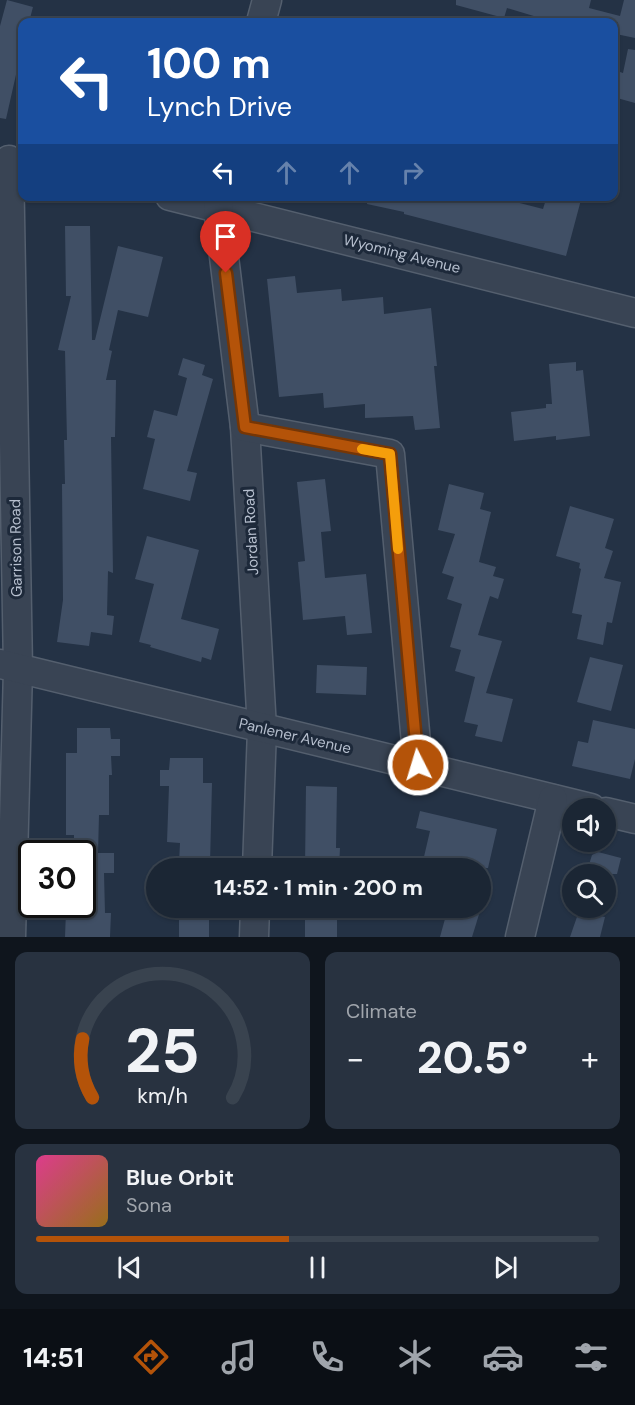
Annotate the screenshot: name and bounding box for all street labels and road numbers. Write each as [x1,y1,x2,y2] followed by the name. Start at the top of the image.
[341,230,463,278] street label: Wyoming Avenue
[239,488,263,576] street label: Jordan Road
[5,499,27,597] street label: Garrison Road
[237,713,353,759] street label: Panlener Avenue

